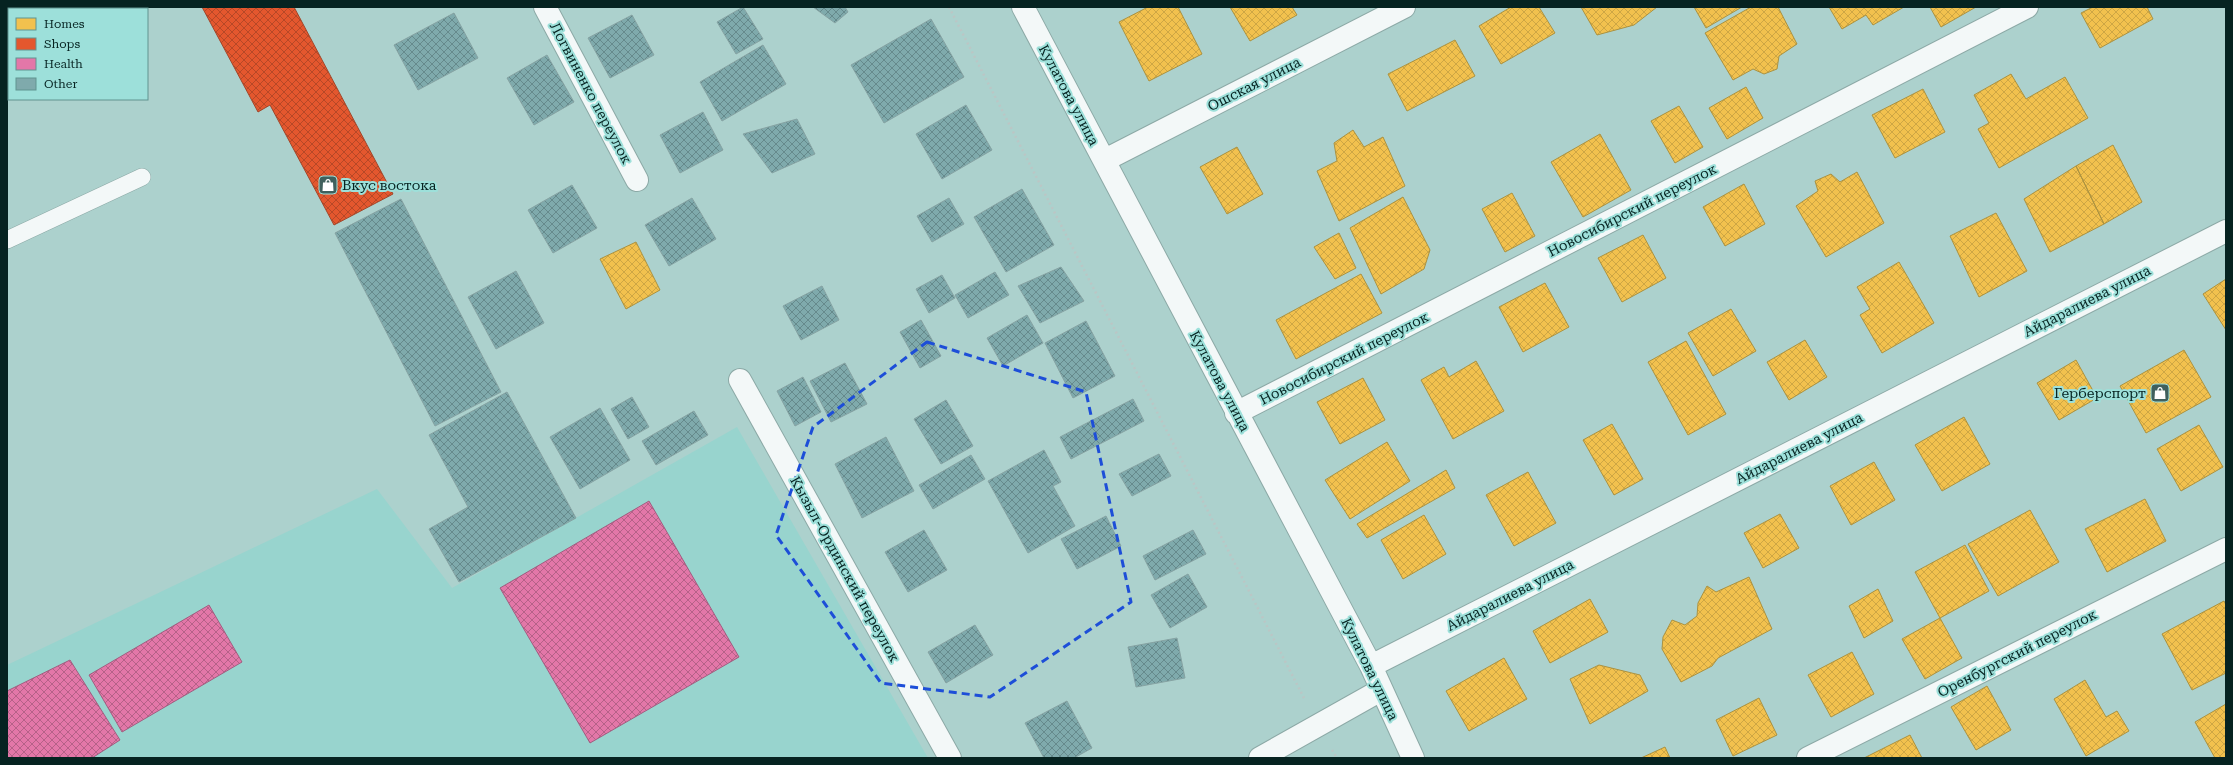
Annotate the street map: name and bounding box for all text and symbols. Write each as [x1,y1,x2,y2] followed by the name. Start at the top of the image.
[8,8,148,100] legend
[44,17,85,31] text: Homes
[547,19,635,167] street label: Логвиненко переулок
[44,37,80,51] text: Shops
[1036,42,1103,148] street label: Кулатова улица
[1205,54,1303,114] street label: Ошская улица
[44,57,83,71] text: Health
[44,77,77,91] text: Other
[1545,160,1719,260] street label: Новосибирский переулок
[317,174,339,196] shop icon: Вкус востока
[342,177,437,193] place label: Вкус востока
[2021,262,2153,340] street label: Айдаралиева улица
[1257,308,1431,408] street label: Новосибирский переулок
[1187,328,1254,434] street label: Кулатова улица
[2149,382,2171,404] shop icon: Герберспорт
[2054,385,2146,401] place label: Герберспорт
[1733,409,1865,487] street label: Айдаралиева улица
[787,473,903,665] street label: Кызыл-Ординский переулок
[1444,556,1576,634] street label: Айдаралиева улица
[1935,606,2099,700] street label: Оренбургский переулок
[1338,615,1402,723] street label: Кулатова улица

